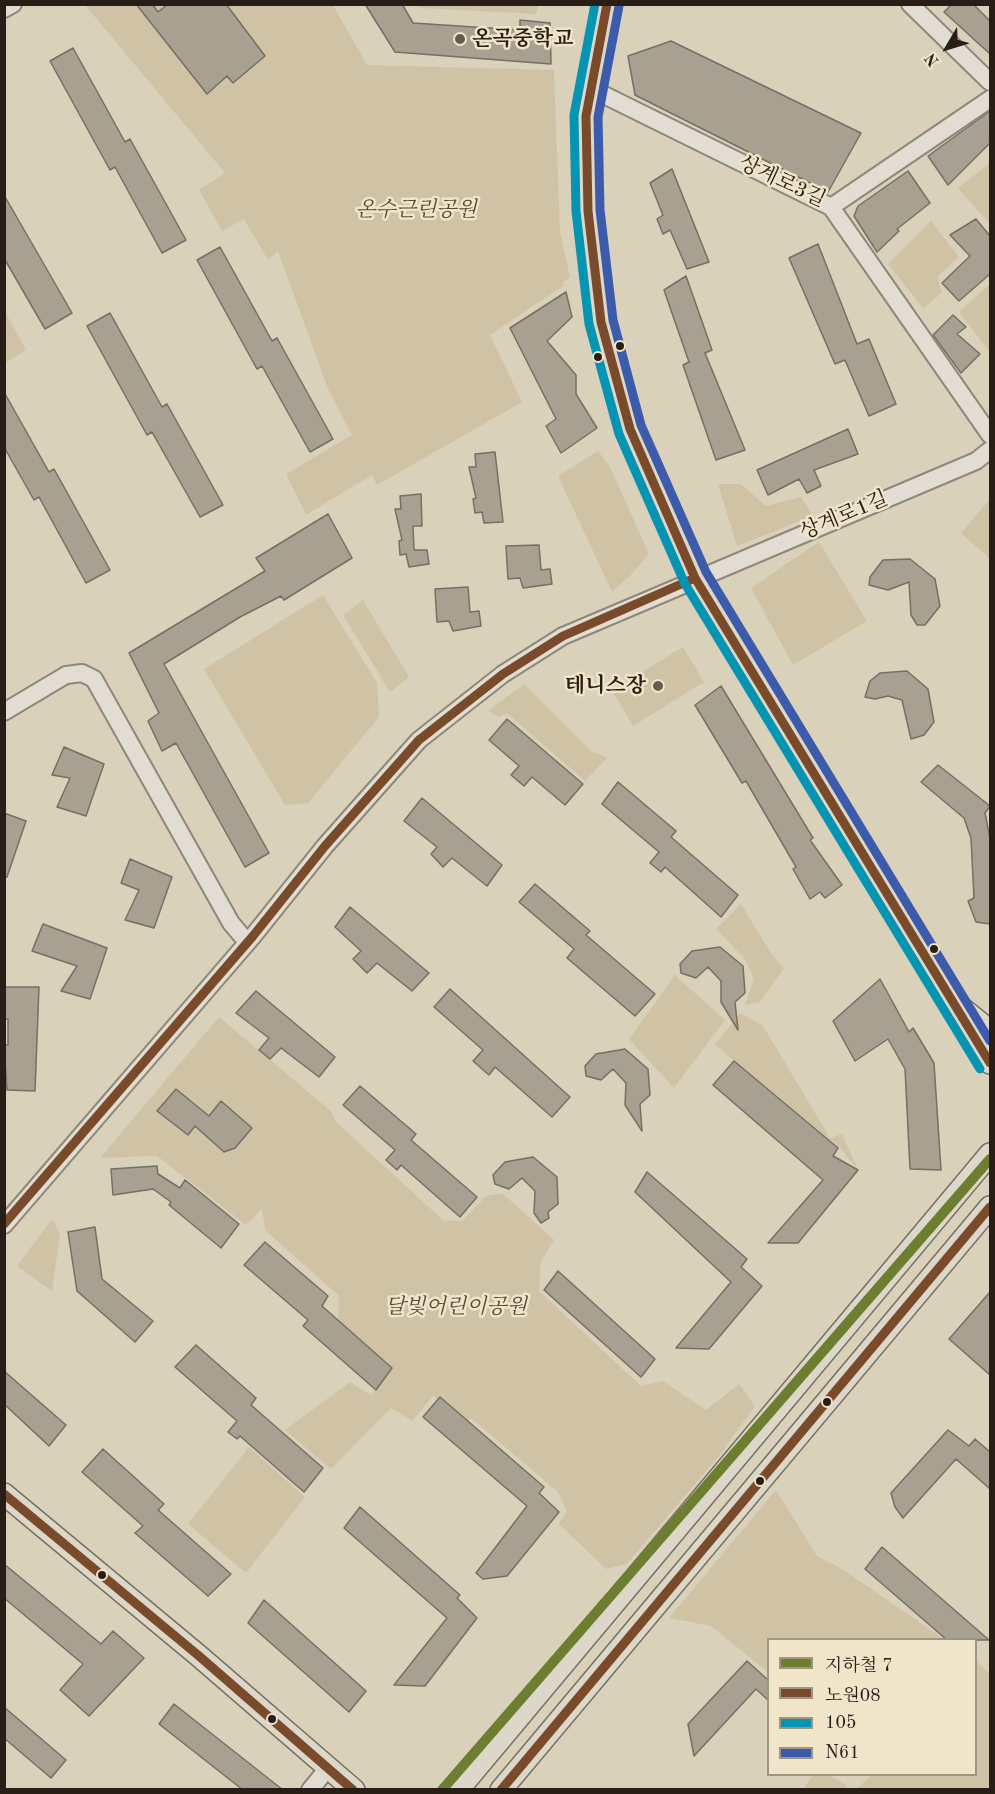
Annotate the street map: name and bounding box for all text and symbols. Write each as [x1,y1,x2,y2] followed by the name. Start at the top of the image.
[917,18,977,78] north arrow
[472,26,573,52] place label: 온곡중학교
[453,32,467,46] marker: 온곡중학교
[923,49,943,69] text: N
[734,151,830,213] street label: 상계로3길
[355,197,477,223] park label: 온수근린공원
[614,340,626,352] unlabelled marker
[592,351,604,363] unlabelled marker
[796,486,892,546] street label: 상계로1길
[565,673,646,699] place label: 테니스장
[651,679,665,693] marker: 테니스장
[928,943,940,955] unlabelled marker
[385,1294,527,1320] park label: 달빛어린이공원
[821,1396,833,1408] unlabelled marker
[754,1475,766,1487] unlabelled marker
[96,1569,108,1581] unlabelled marker
[767,1638,977,1776] legend
[825,1657,893,1675] text: 지하철 7
[825,1687,881,1705] text: 노원08
[266,1713,278,1725] unlabelled marker
[825,1714,856,1732] text: 105
[825,1744,860,1762] text: N61

